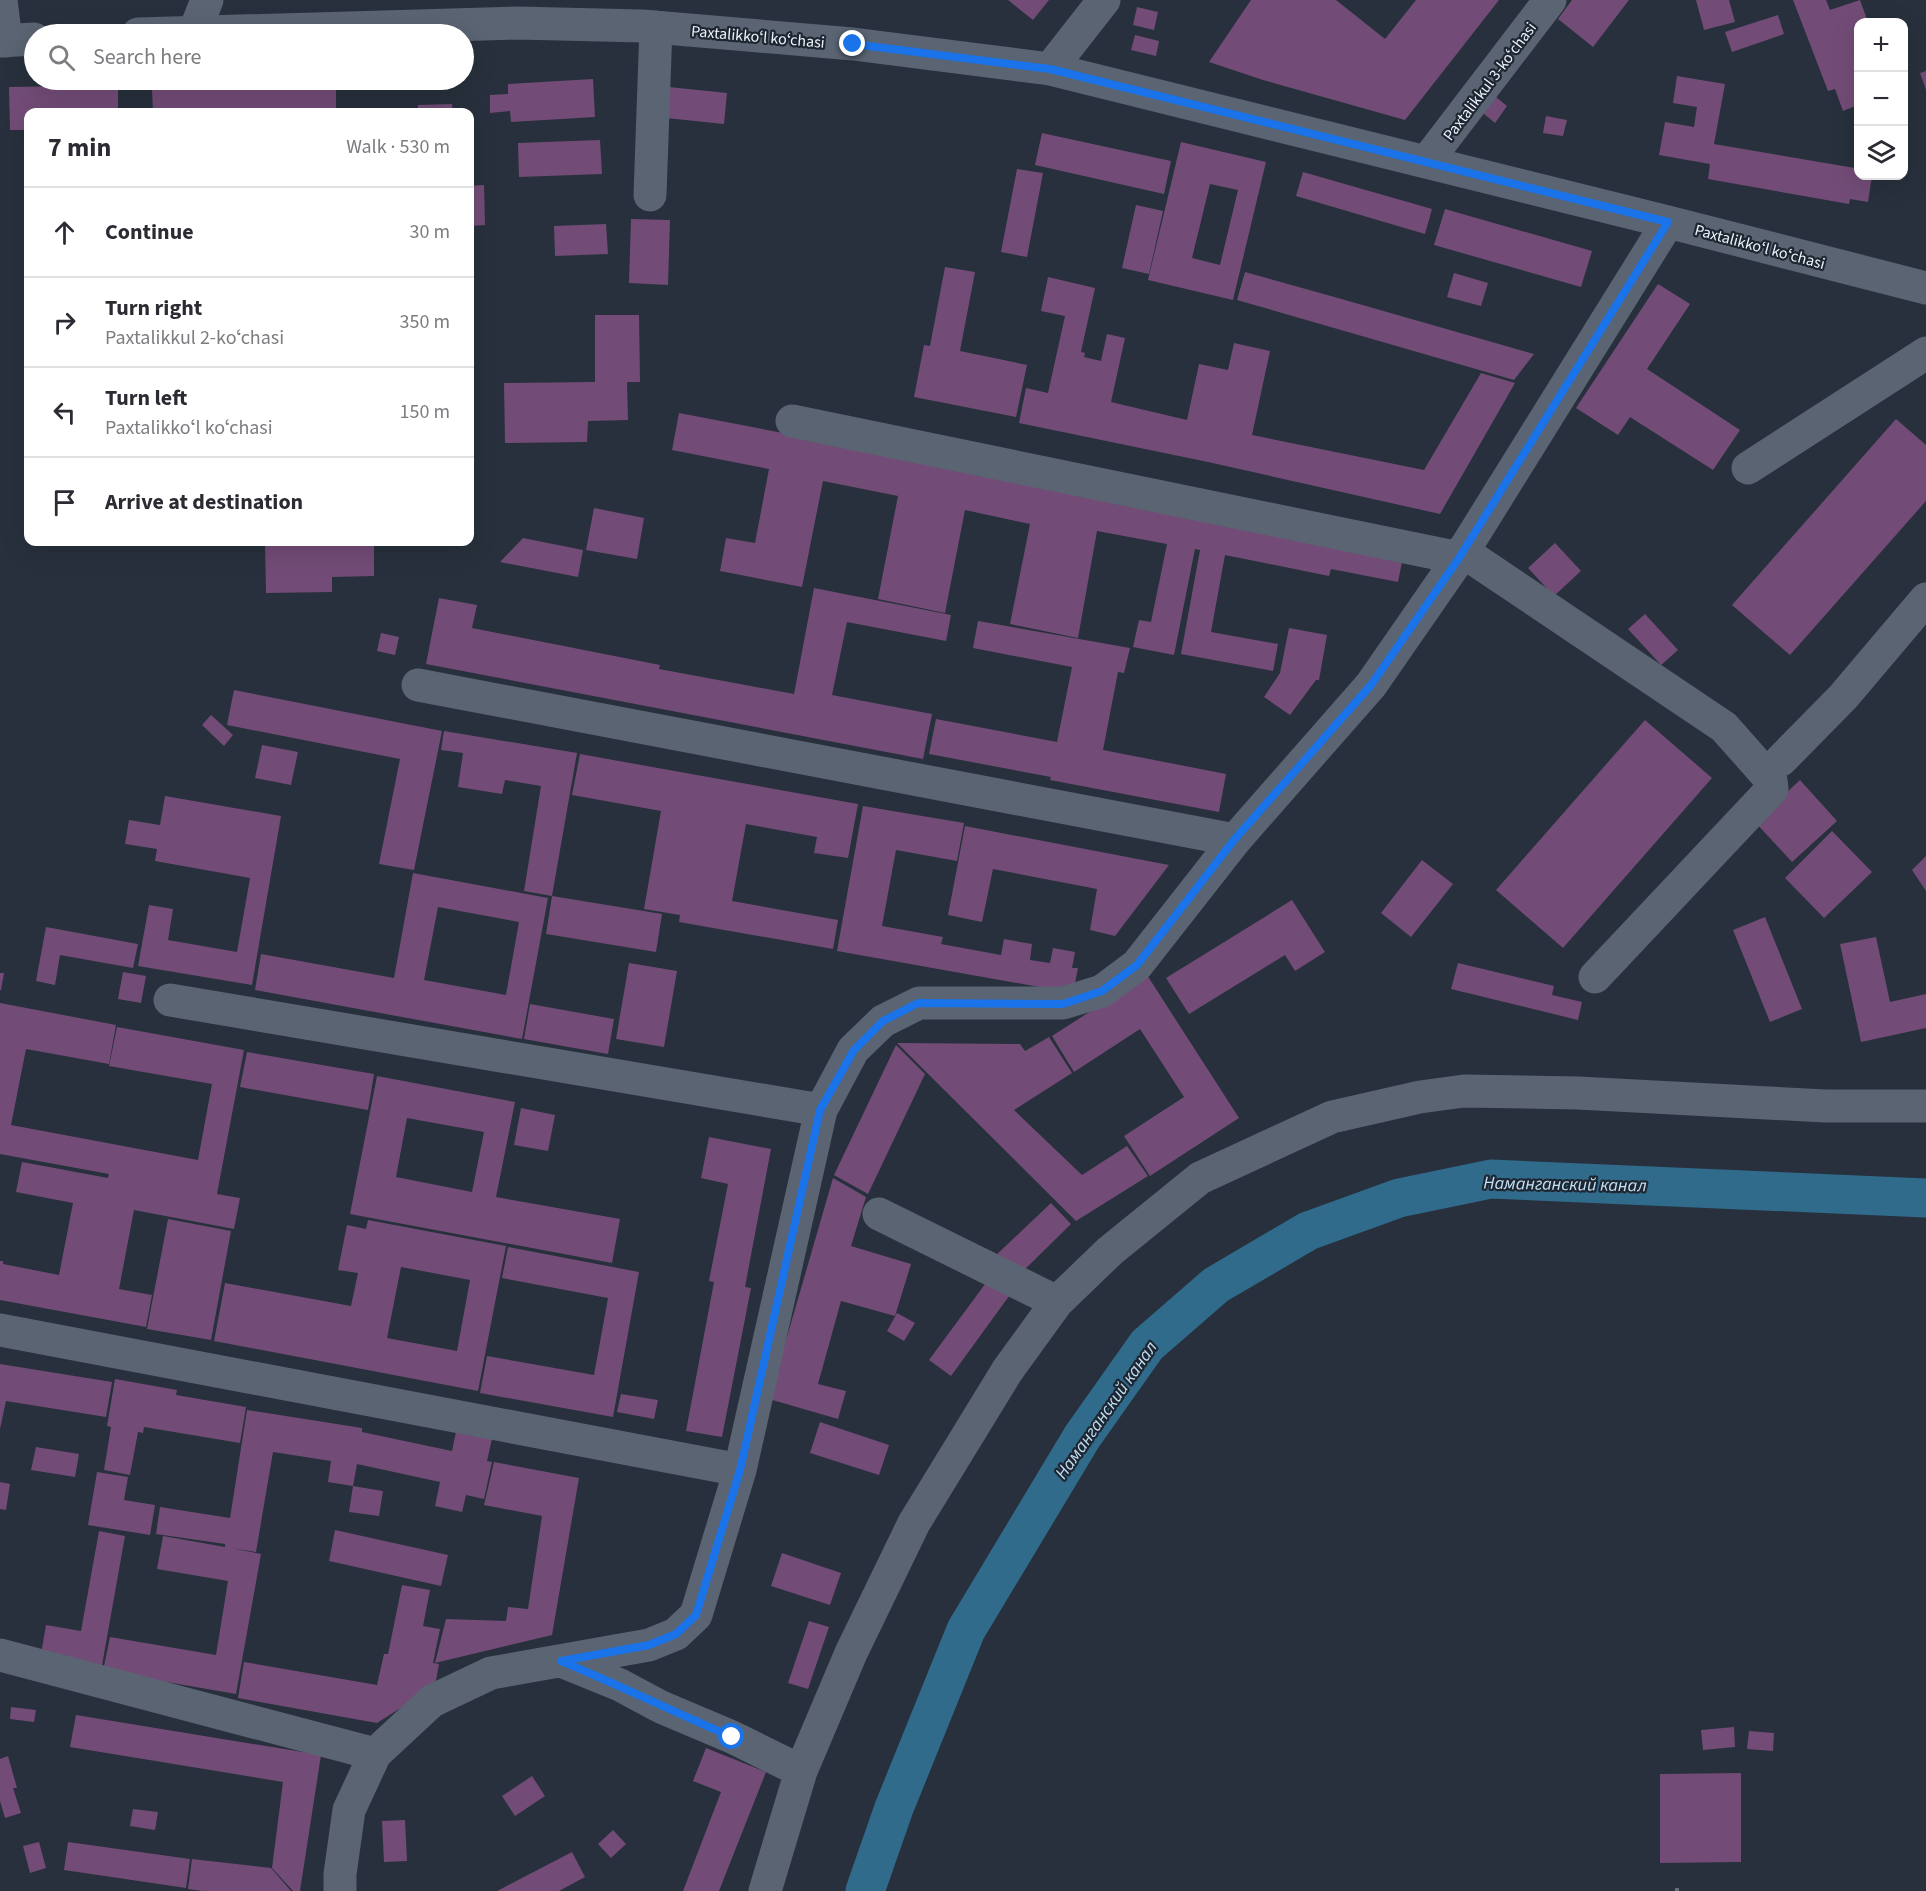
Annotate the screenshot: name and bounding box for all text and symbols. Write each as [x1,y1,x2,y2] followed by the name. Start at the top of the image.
[1438,18,1542,145] street label: Paxtalikkul 3-koʻchasi
[1854,18,1908,180] map controls
[1854,18,1908,72] button: +
[690,20,826,54] street label: Paxtalikkoʻl koʻchasi
[24,24,474,90] search box
[839,30,865,56] route end
[45,41,78,74] icon: search
[93,41,201,73] text: Search here
[1854,72,1908,126] button: −
[1854,126,1908,180] button: layers
[48,129,111,166] text: 7 min
[346,133,450,161] text: Walk · 530 m
[48,216,81,249] icon: ahead
[105,216,194,248] text: Continue
[410,218,450,246] text: 30 m
[1692,219,1827,275] street label: Paxtalikkoʻl koʻchasi
[105,292,202,324] text: Turn right
[48,306,81,339] icon: right
[400,308,450,336] text: 350 m
[105,324,284,352] text: Paxtalikkul 2-koʻchasi
[105,382,187,414] text: Turn left
[48,396,81,429] icon: left
[400,398,450,426] text: 150 m
[105,414,273,442] text: Paxtalikkoʻl koʻchasi
[48,486,81,519] icon: arrive
[105,486,303,518] text: Arrive at destination
[1483,1171,1647,1198] water label: Наманганский канал
[1049,1336,1164,1484] water label: Наманганский канал
[718,1723,744,1749] route start

